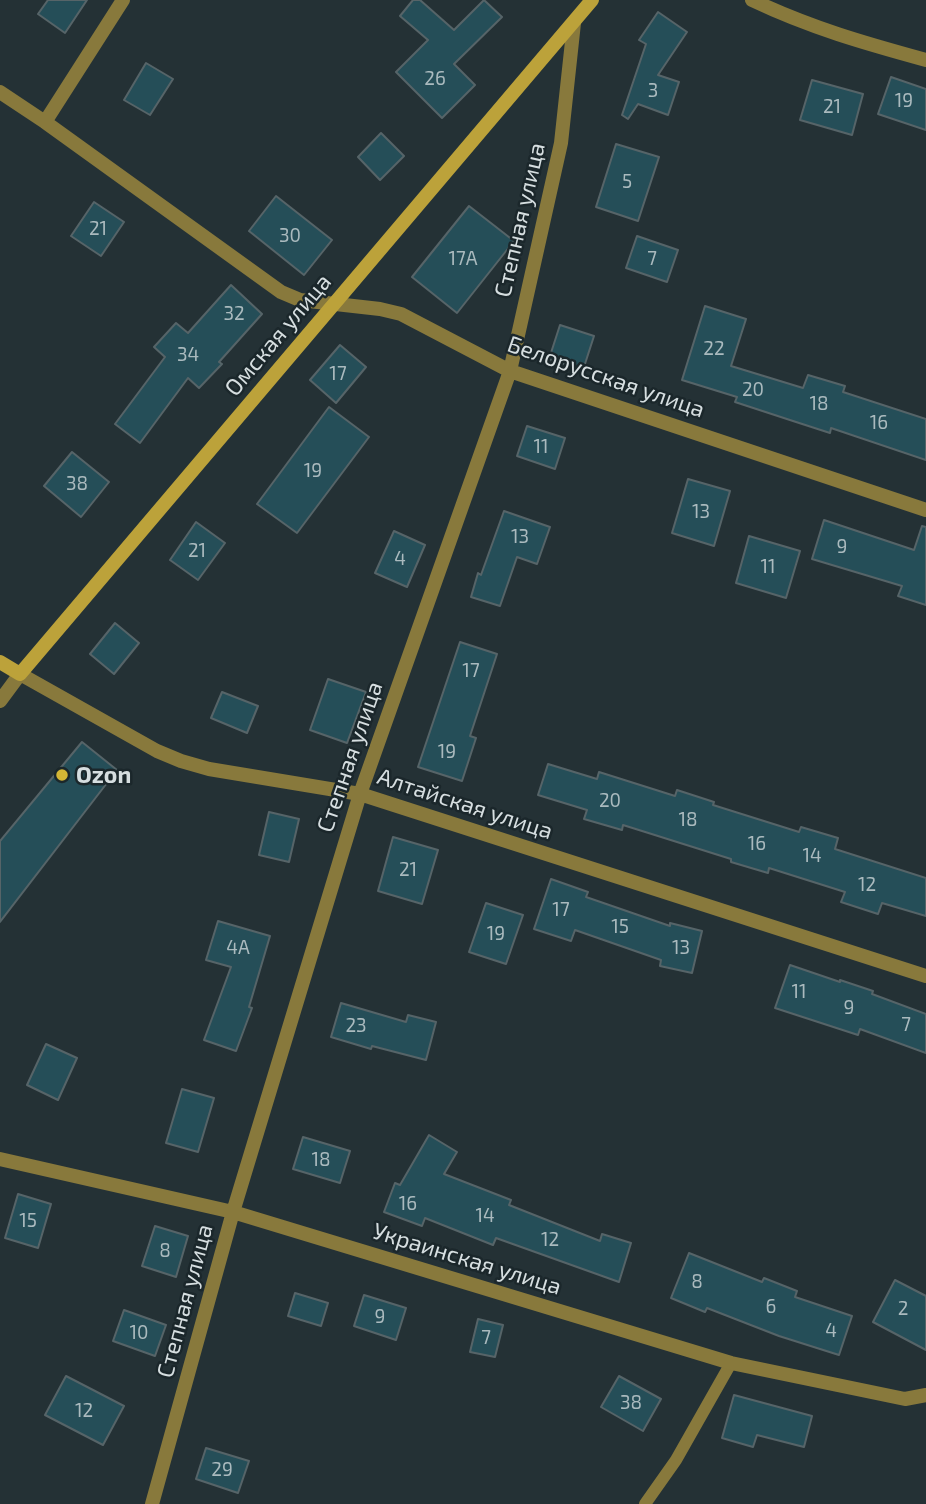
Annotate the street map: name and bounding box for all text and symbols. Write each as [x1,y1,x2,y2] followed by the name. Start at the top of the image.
[424,68,446,90] house number: 26
[648,80,658,102] house number: 3
[895,90,913,112] house number: 19
[823,96,841,118] house number: 21
[489,140,551,300] street label: Степная улица
[622,171,632,193] house number: 5
[89,218,107,240] house number: 21
[279,225,301,247] house number: 30
[448,248,478,270] house number: 17А
[647,248,657,270] house number: 7
[219,268,337,402] street label: Омская улица
[223,303,245,325] house number: 32
[504,330,708,424] street label: Белорусская улица
[703,338,725,360] house number: 22
[177,344,199,366] house number: 34
[329,363,347,385] house number: 17
[742,379,764,401] house number: 20
[809,393,829,415] house number: 18
[870,412,888,434] house number: 16
[533,436,549,458] house number: 11
[304,460,322,482] house number: 19
[66,473,88,495] house number: 38
[692,501,710,523] house number: 13
[511,526,529,548] house number: 13
[837,536,847,558] house number: 9
[188,540,206,562] house number: 21
[394,548,406,570] house number: 4
[760,556,776,578] house number: 11
[462,660,480,682] house number: 17
[311,678,389,836] street label: Степная улица
[438,741,456,763] house number: 19
[76,761,131,789] place label: Ozon
[374,763,556,845] street label: Алтайская улица
[54,767,70,783] marker: Ozon
[599,790,621,812] house number: 20
[678,809,698,831] house number: 18
[748,833,766,855] house number: 16
[802,845,822,867] house number: 14
[399,859,417,881] house number: 21
[858,874,876,896] house number: 12
[552,899,570,921] house number: 17
[611,916,629,938] house number: 15
[487,923,505,945] house number: 19
[226,937,250,959] house number: 4А
[672,937,690,959] house number: 13
[791,981,807,1003] house number: 11
[844,997,854,1019] house number: 9
[901,1014,911,1036] house number: 7
[345,1015,367,1037] house number: 23
[311,1149,331,1171] house number: 18
[399,1193,417,1215] house number: 16
[475,1205,495,1227] house number: 14
[19,1210,37,1232] house number: 15
[369,1217,565,1301] street label: Украинская улица
[151,1221,219,1381] street label: Степная улица
[541,1229,559,1251] house number: 12
[159,1240,171,1262] house number: 8
[691,1271,703,1293] house number: 8
[766,1296,776,1318] house number: 6
[898,1298,908,1320] house number: 2
[375,1306,385,1328] house number: 9
[825,1320,837,1342] house number: 4
[129,1322,149,1344] house number: 10
[481,1327,491,1349] house number: 7
[620,1392,642,1414] house number: 38
[75,1400,93,1422] house number: 12
[211,1459,233,1481] house number: 29

